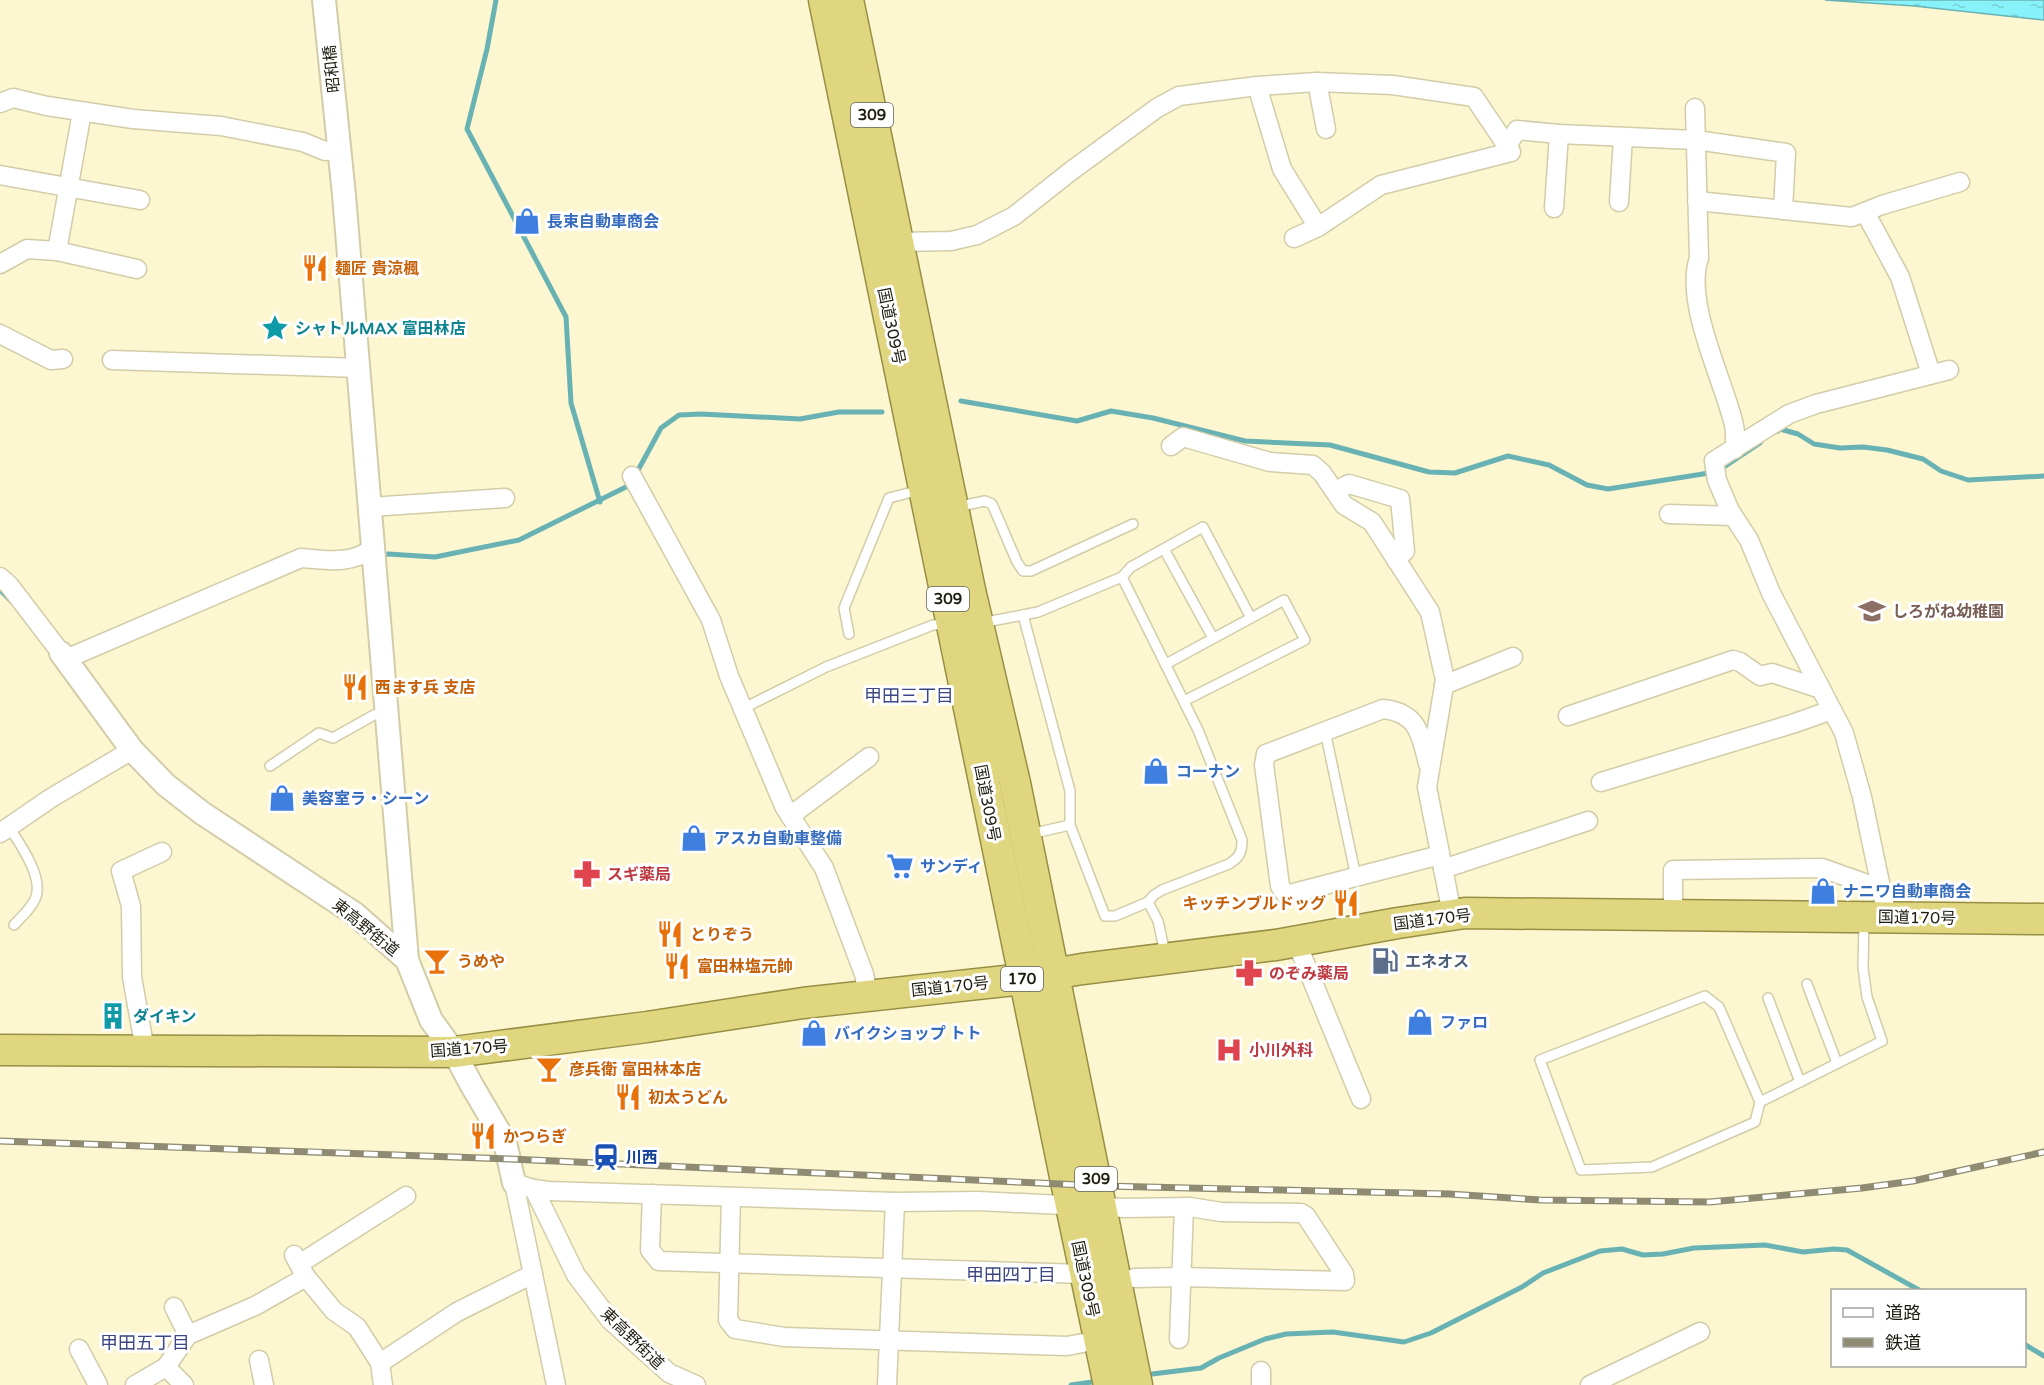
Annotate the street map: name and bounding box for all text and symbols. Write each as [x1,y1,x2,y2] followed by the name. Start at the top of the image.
[320,44,344,94] street label: 昭和橋
[851,103,893,127] road number: 309
[512,206,542,236] shop icon: 長束自動車商会
[547,212,659,232] place label: 長束自動車商会
[300,253,330,283] restaurant icon: 麺匠 貴涼楓
[335,259,419,279] place label: 麺匠 貴涼楓
[873,286,909,367] street label: 国道309号
[260,313,290,343] place icon: シャトルMAX 富田林店
[295,319,466,339] place label: シャトルMAX 富田林店
[927,587,969,611] road number: 309
[1857,596,1887,626] school or university icon: しろがね幼稚園
[1892,602,2004,622] place label: しろがね幼稚園
[340,672,370,702] restaurant icon: 西ます兵 支店
[375,678,475,698] place label: 西ます兵 支店
[864,685,954,707] district label: 甲田三丁目
[1141,756,1171,786] shop icon: コーナン
[1176,762,1240,782] place label: コーナン
[970,763,1004,843] street label: 国道309号
[267,783,297,813] shop icon: 美容室ラ・シーン
[302,789,429,809] place label: 美容室ラ・シーン
[679,823,709,853] shop icon: アスカ自動車整備
[714,829,842,849] place label: アスカ自動車整備
[885,851,915,881] supermarket icon: サンディ
[920,857,983,877] place label: サンディ
[572,859,602,889] pharmacy icon: スギ薬局
[607,865,671,885] place label: スギ薬局
[1808,876,1838,906] shop icon: ナニワ自動車商会
[1843,882,1971,902] place label: ナニワ自動車商会
[1331,888,1361,918] restaurant icon: キッチンブルドッグ
[1182,894,1326,914] place label: キッチンブルドッグ
[328,895,403,961] street label: 東高野街道
[1392,905,1472,935] street label: 国道170号
[1878,907,1956,929] street label: 国道170号
[655,919,685,949] restaurant icon: とりぞう
[690,925,754,945] place label: とりぞう
[422,946,452,976] bar icon: うめや
[1370,946,1400,976] fuel station icon: エネオス
[662,951,692,981] restaurant icon: 富田林塩元帥
[457,952,505,972] place label: うめや
[1405,952,1469,972] place label: エネオス
[697,957,793,977] place label: 富田林塩元帥
[1234,958,1264,988] pharmacy icon: のぞみ薬局
[1269,964,1349,984] place label: のぞみ薬局
[1001,967,1043,991] road number: 170
[910,973,990,1001] street label: 国道170号
[98,1001,128,1031] building icon: ダイキン
[133,1007,197,1027] place label: ダイキン
[1405,1007,1435,1037] shop icon: ファロ
[1440,1013,1488,1033] place label: ファロ
[799,1018,829,1048] shop icon: バイクショップ トト
[834,1024,982,1044] place label: バイクショップ トト
[1214,1035,1244,1065] hospital icon: 小川外科
[429,1036,509,1062] street label: 国道170号
[1249,1041,1313,1061] place label: 小川外科
[534,1054,564,1084] bar icon: 彦兵衛 富田林本店
[569,1060,701,1080] place label: 彦兵衛 富田林本店
[613,1082,643,1112] restaurant icon: 初太うどん
[648,1088,728,1108] place label: 初太うどん
[468,1121,498,1151] restaurant icon: かつらぎ
[503,1127,567,1147] place label: かつらぎ
[591,1142,621,1172] station icon: 川西
[626,1148,658,1168] place label: 川西
[1075,1167,1117,1191] road number: 309
[1067,1239,1103,1320] street label: 国道309号
[966,1264,1056,1286] district label: 甲田四丁目
[1831,1289,2026,1367] legend
[1885,1302,1921,1324] text: 道路
[597,1304,668,1374] street label: 東高野街道
[100,1332,190,1354] district label: 甲田五丁目
[1885,1332,1921,1354] text: 鉄道

